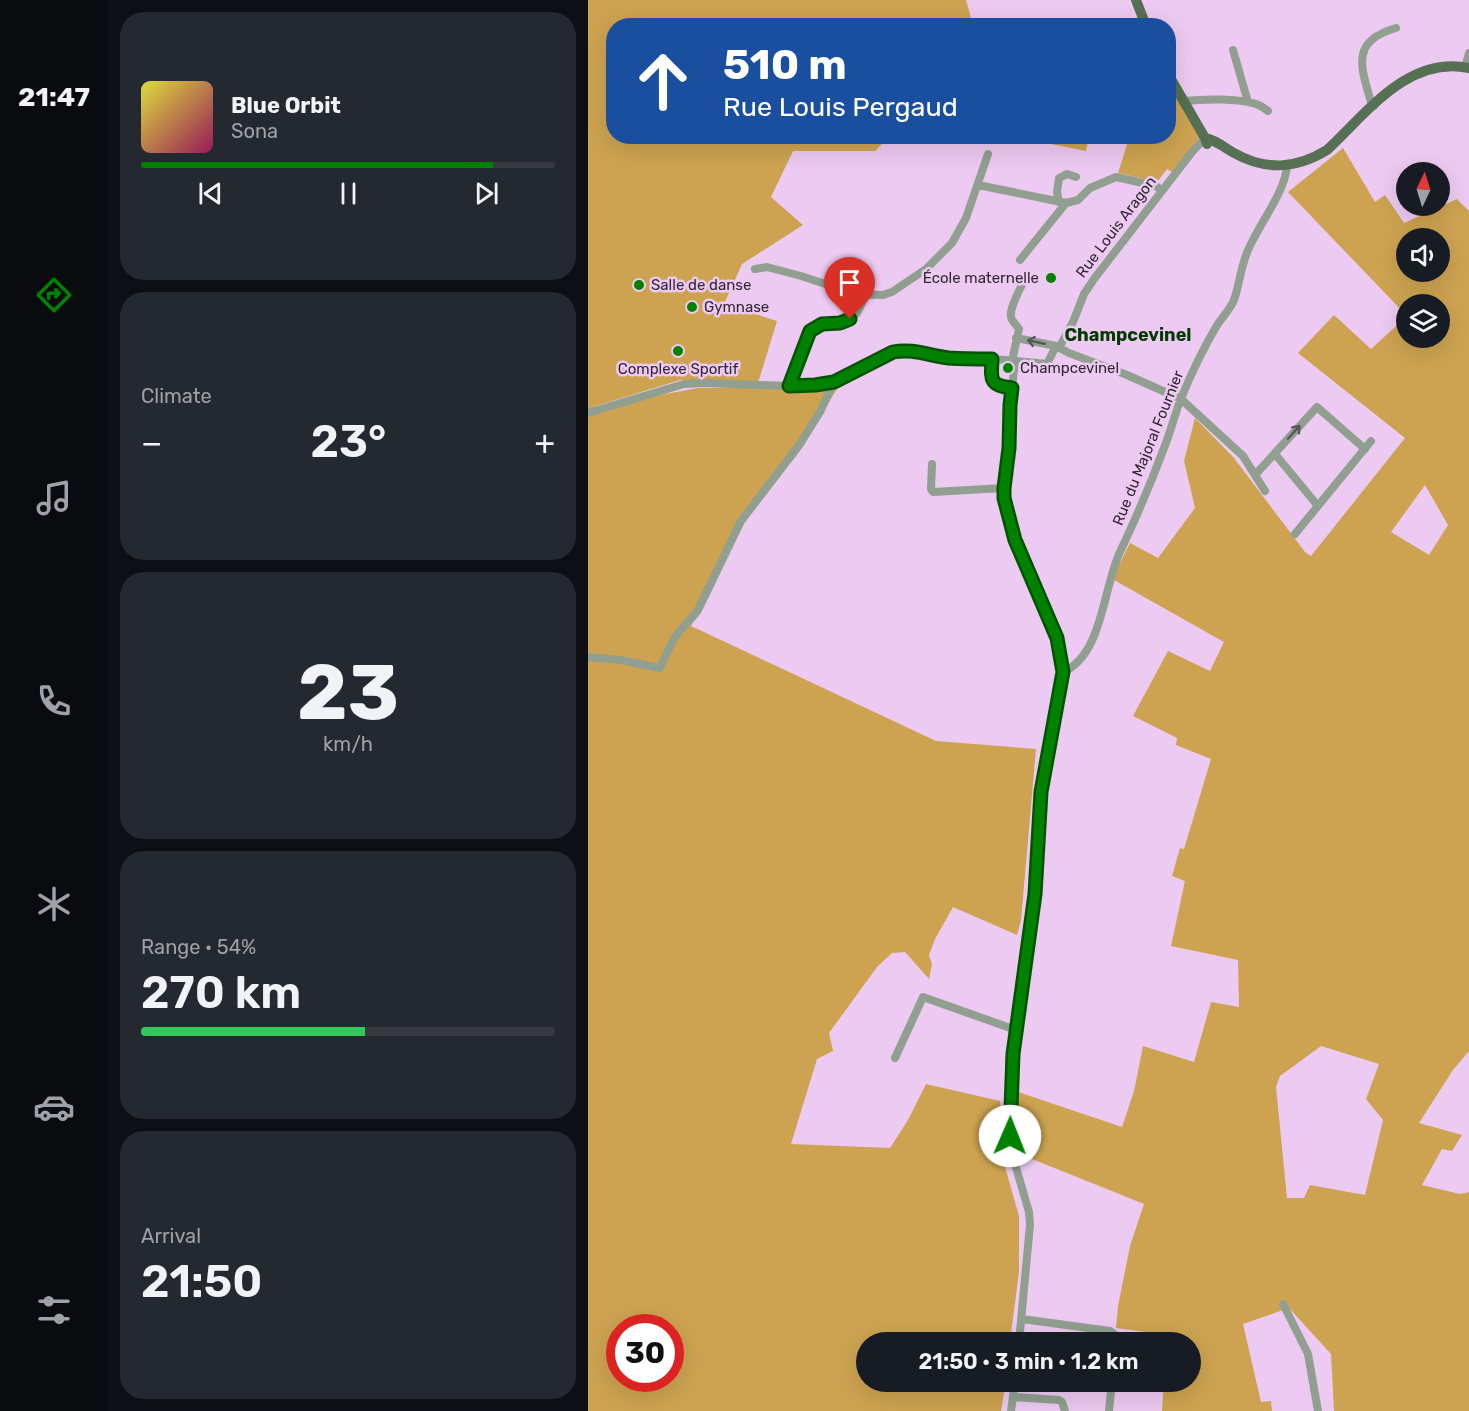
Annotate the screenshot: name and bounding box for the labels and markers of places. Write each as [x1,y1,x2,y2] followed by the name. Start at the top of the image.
[824,257,875,319] pin
[923,269,1039,287] place label: École maternelle
[1044,271,1058,285] marker: École maternelle
[651,276,751,294] place label: Salle de danse
[632,278,646,292] marker: Salle de danse
[704,298,769,316] place label: Gymnase
[685,300,699,314] marker: Gymnase
[671,344,685,358] marker: Complexe Sportif
[1020,359,1119,377] place label: Champcevinel
[618,360,738,378] place label: Complexe Sportif
[1001,361,1015,375] marker: Champcevinel

